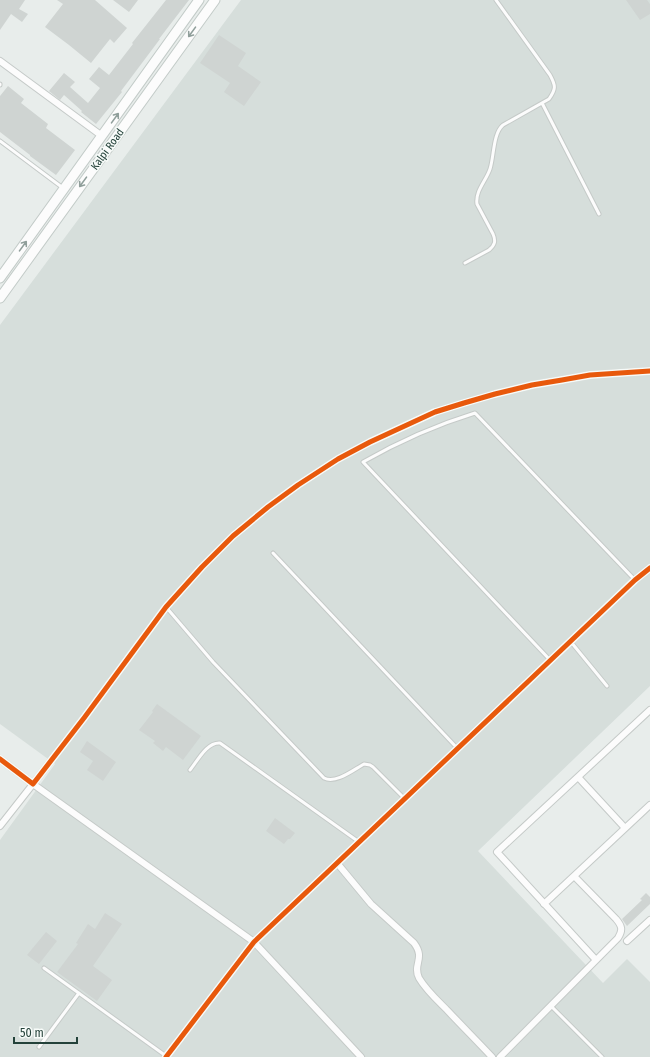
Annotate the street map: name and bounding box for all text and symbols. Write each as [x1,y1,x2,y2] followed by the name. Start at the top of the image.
[188,26,196,37] one-way arrow
[111,113,119,124] one-way arrow
[88,126,127,173] street label: Kalpi Road
[79,177,88,188] one-way arrow
[19,241,27,252] one-way arrow
[14,1019,77,1045] scale bar
[20,1026,44,1040] text: 50 m

